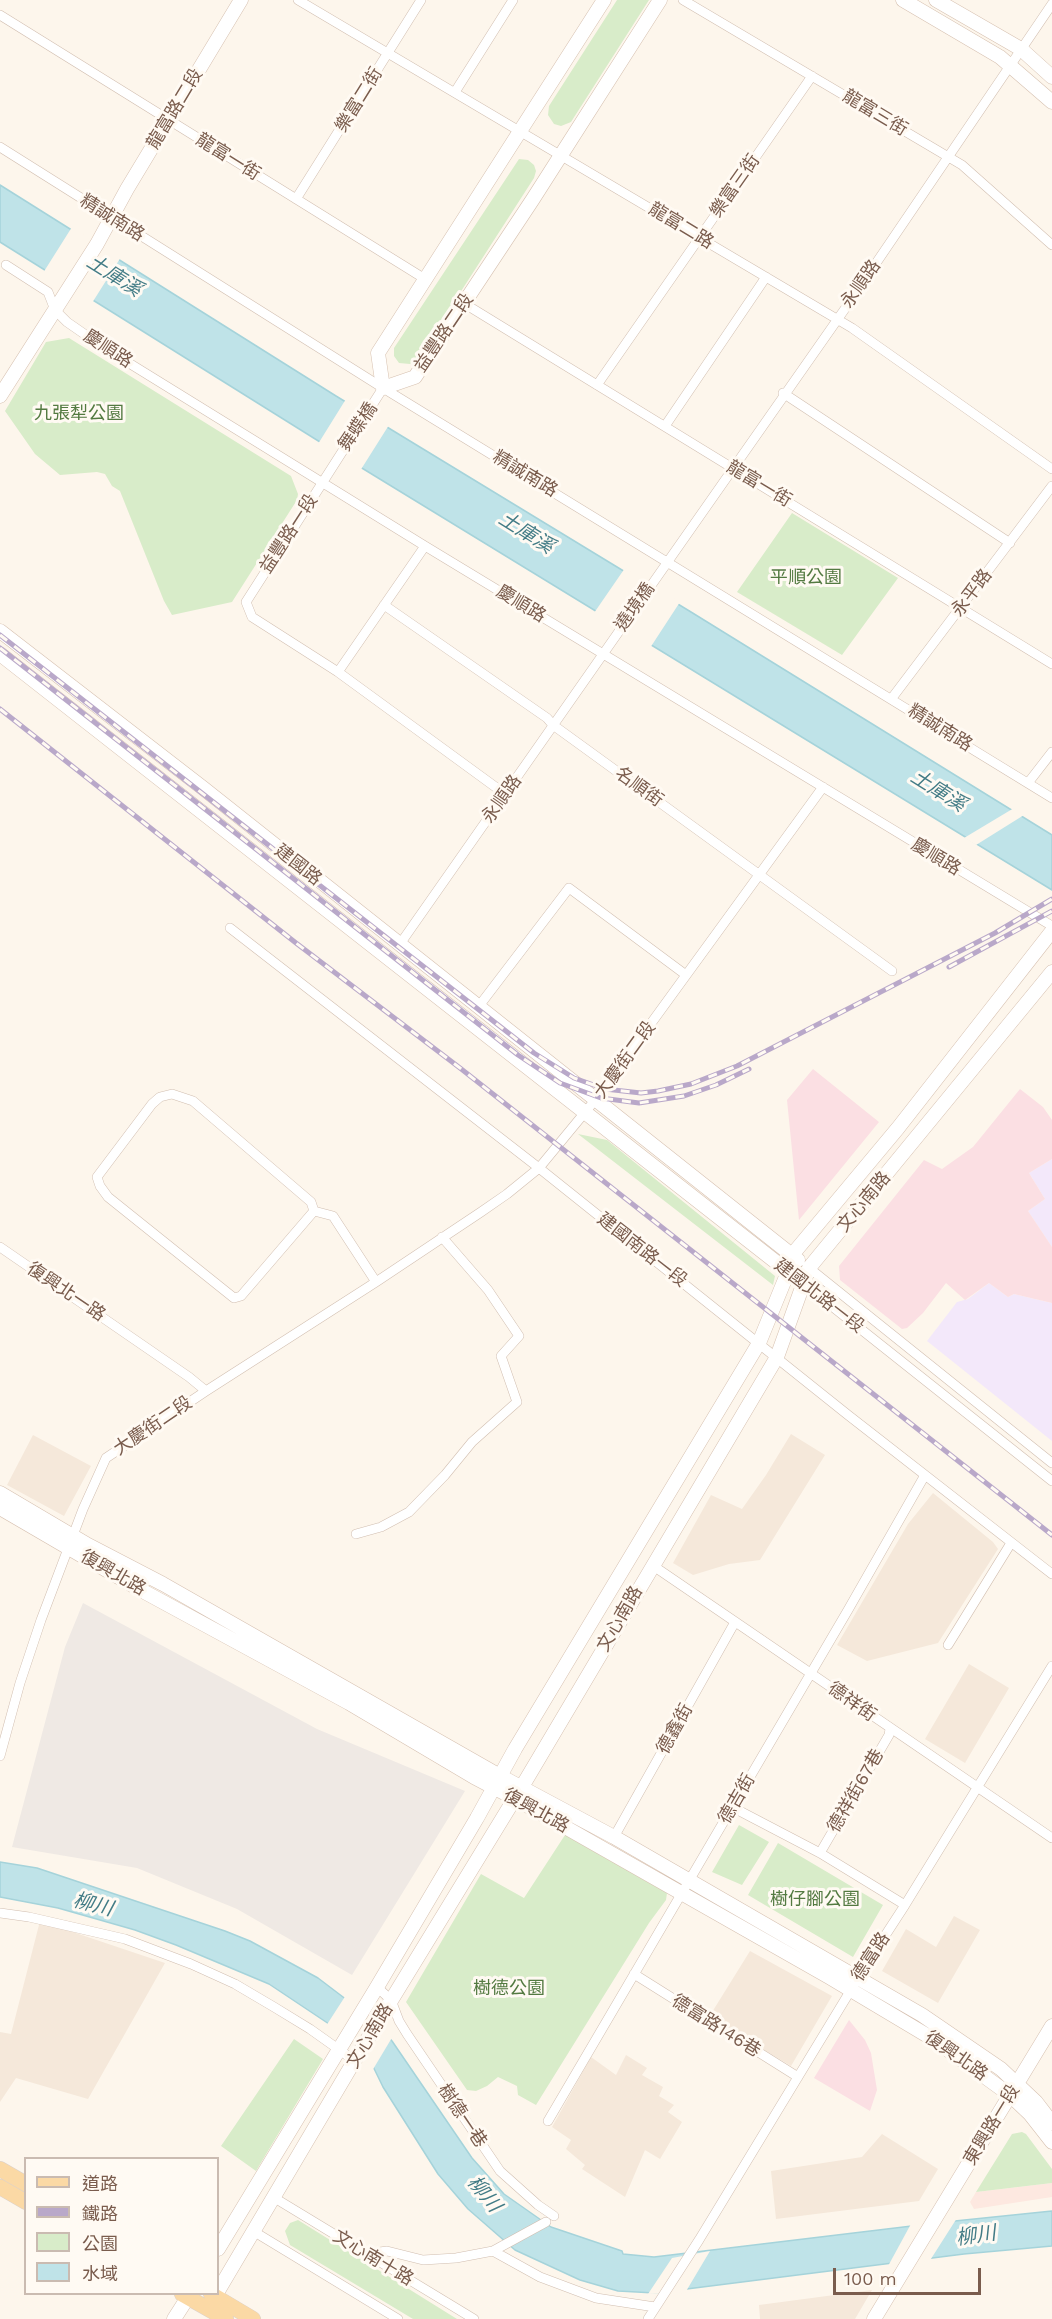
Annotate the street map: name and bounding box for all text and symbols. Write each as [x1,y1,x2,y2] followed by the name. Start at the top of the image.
[331,64,387,136] street label: 樂富二街
[143,65,207,153] street label: 龍富路二段
[839,85,911,141] street label: 龍富三街
[192,129,264,185] street label: 龍富一街
[706,150,764,222] street label: 樂富三街
[76,190,148,246] street label: 精誠南路
[645,198,717,254] street label: 龍富二路
[82,250,146,302] water label: 土庫溪
[837,256,885,312] street label: 永順路
[410,290,478,376] street label: 益豐路二段
[79,325,137,373] street label: 慶順路
[334,399,382,455] street label: 舞蝶橋
[34,403,124,425] park label: 九張犁公園
[489,446,561,502] street label: 精誠南路
[723,456,795,512] street label: 龍富一街
[255,490,323,578] street label: 益豐路一段
[494,507,558,559] water label: 土庫溪
[947,565,997,621] street label: 永平路
[770,567,842,589] park label: 平順公園
[611,579,659,635] street label: 遶境橋
[492,581,550,627] street label: 慶順路
[904,700,976,756] street label: 精誠南路
[611,762,667,812] street label: 名順街
[906,765,970,817] water label: 土庫溪
[478,771,526,827] street label: 永順路
[907,834,965,880] street label: 慶順路
[270,840,326,890] street label: 建國路
[590,1017,660,1103] street label: 大慶街二段
[833,1167,895,1237] street label: 文心南路
[593,1208,691,1292] street label: 建國南路一段
[770,1254,868,1338] street label: 建國北路一段
[23,1258,109,1326] street label: 復興北一路
[110,1392,196,1460] street label: 大慶街二段
[76,1546,150,1600] street label: 復興北路
[593,1582,647,1656] street label: 文心南路
[824,1678,880,1726] street label: 德祥街
[652,1700,698,1758] street label: 德鑫街
[823,1745,889,1837] street label: 德祥街67巷
[714,1770,760,1828] street label: 德吉街
[499,1784,573,1838] street label: 復興北路
[71,1889,115,1921] water label: 柳川
[770,1889,860,1911] park label: 樹仔腳公園
[847,1928,895,1986] street label: 德富路
[473,1978,545,2000] park label: 樹德公園
[667,1990,765,2062] street label: 德富路146巷
[342,2000,398,2072] street label: 文心南路
[920,2027,992,2085] street label: 復興北路
[433,2080,491,2152] street label: 樹德一巷
[960,2081,1024,2169] street label: 東興路一段
[24,2157,219,2295] legend
[462,2171,506,2217] water label: 柳川
[82,2173,118,2194] text: 道路
[82,2203,118,2224] text: 鐵路
[955,2221,997,2251] water label: 柳川
[329,2226,417,2290] street label: 文心南十路
[82,2233,118,2254] text: 公園
[836,2256,984,2294] scale bar
[82,2263,118,2284] text: 水域
[844,2268,897,2289] text: 100 m

